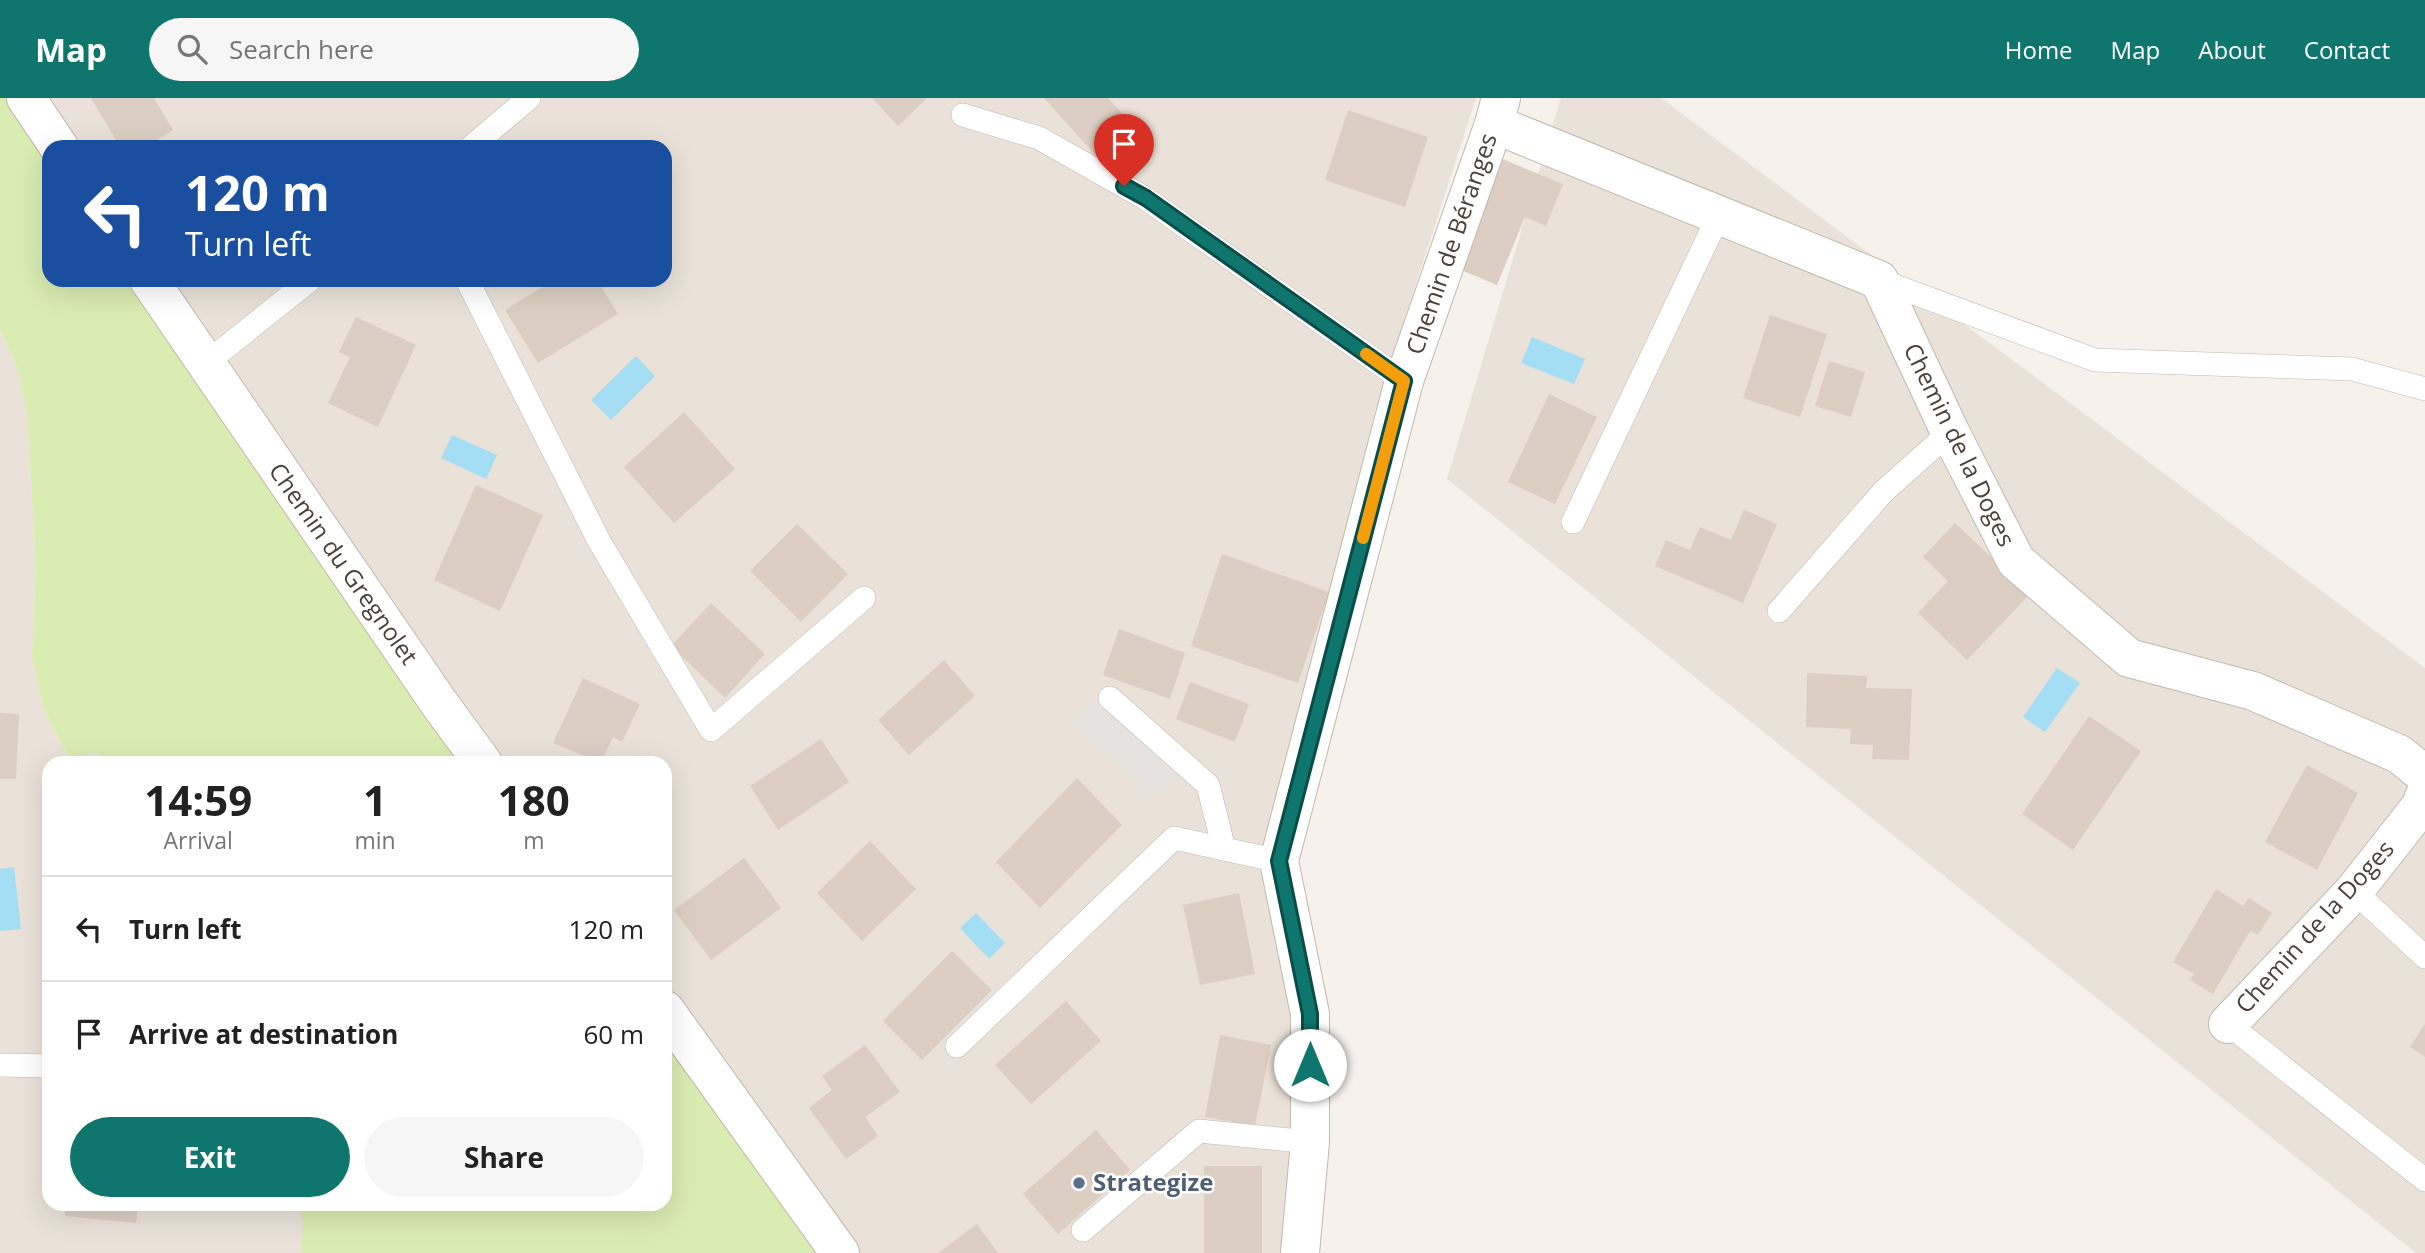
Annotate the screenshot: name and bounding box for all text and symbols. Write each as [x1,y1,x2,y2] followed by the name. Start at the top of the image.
[149,18,639,81] search box
[35,27,107,72] text: Map
[173,30,211,68] icon: search
[229,31,374,67] text: Search here
[2005,33,2073,66] text: Home
[2111,33,2160,66] text: Map
[2198,33,2266,66] text: About
[2304,33,2390,66] text: Contact
[1094,114,1154,186] pin
[1105,125,1143,163] icon: arrive
[1397,129,1504,358] street label: Chemin de Béranges
[185,159,330,225] text: 120 m
[70,168,161,259] icon: left
[185,222,311,265] text: Turn left
[1897,337,2024,552] street label: Chemin de la Doges
[262,456,426,671] street label: Chemin du Gregnolet
[144,771,252,828] text: 14:59
[363,771,387,828] text: 1
[498,771,570,828] text: 180
[164,824,233,856] text: Arrival
[354,824,396,856] text: min
[523,824,544,856] text: m
[2227,832,2401,1020] street label: Chemin de la Doges
[70,910,108,948] icon: left
[129,911,241,947] text: Turn left
[569,911,644,947] text: 120 m
[70,1015,108,1053] icon: arrive
[129,1016,398,1052] text: Arrive at destination
[583,1016,644,1052] text: 60 m
[1273,1028,1347,1102] position arrow
[70,1117,350,1197] button: Exit
[364,1117,644,1197] button: Share
[1093,1165,1213,1198] place label: Strategize
[1071,1175,1087,1191] marker: Strategize

